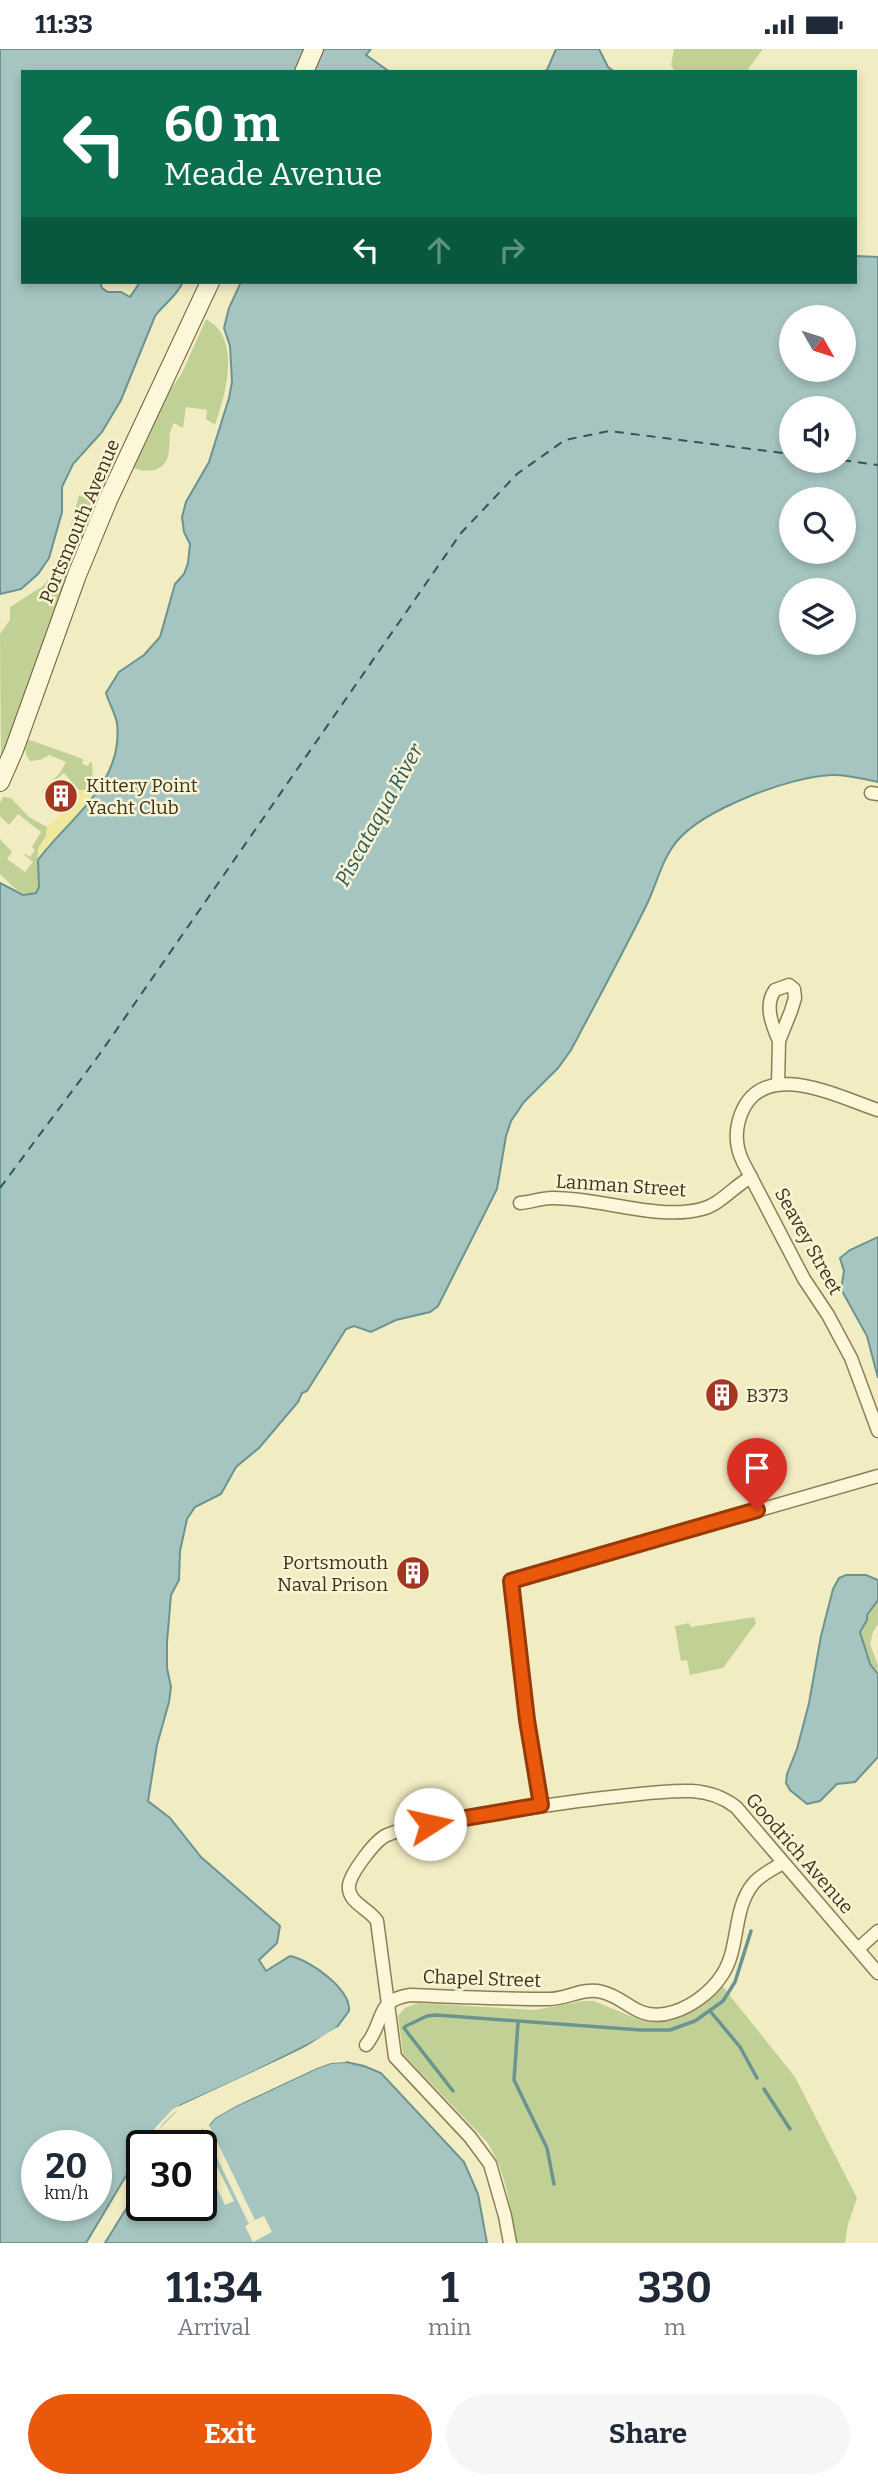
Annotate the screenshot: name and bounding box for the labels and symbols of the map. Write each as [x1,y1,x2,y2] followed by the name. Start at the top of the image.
[779,305,856,381] north arrow
[34,436,124,607] street label: Portsmouth Avenue
[329,738,429,891] water label: Piscataqua River
[86,774,198,819] place label: Kittery Point Yacht Club
[42,777,80,815] building icon: Kittery Point Yacht Club
[555,1169,687,1202] street label: Lanman Street
[770,1184,847,1299] street label: Seavey Street
[703,1376,741,1414] building icon: B373
[746,1384,789,1407] place label: B373
[727,1438,787,1510] pin
[277,1551,388,1596] place label: Portsmouth Naval Prison
[394,1554,432,1592] building icon: Portsmouth Naval Prison
[393,1787,467,1861] position arrow
[741,1788,858,1918] street label: Goodrich Avenue
[422,1965,542,1992] street label: Chapel Street
[126,2130,217,2221] speed limit sign: 30

